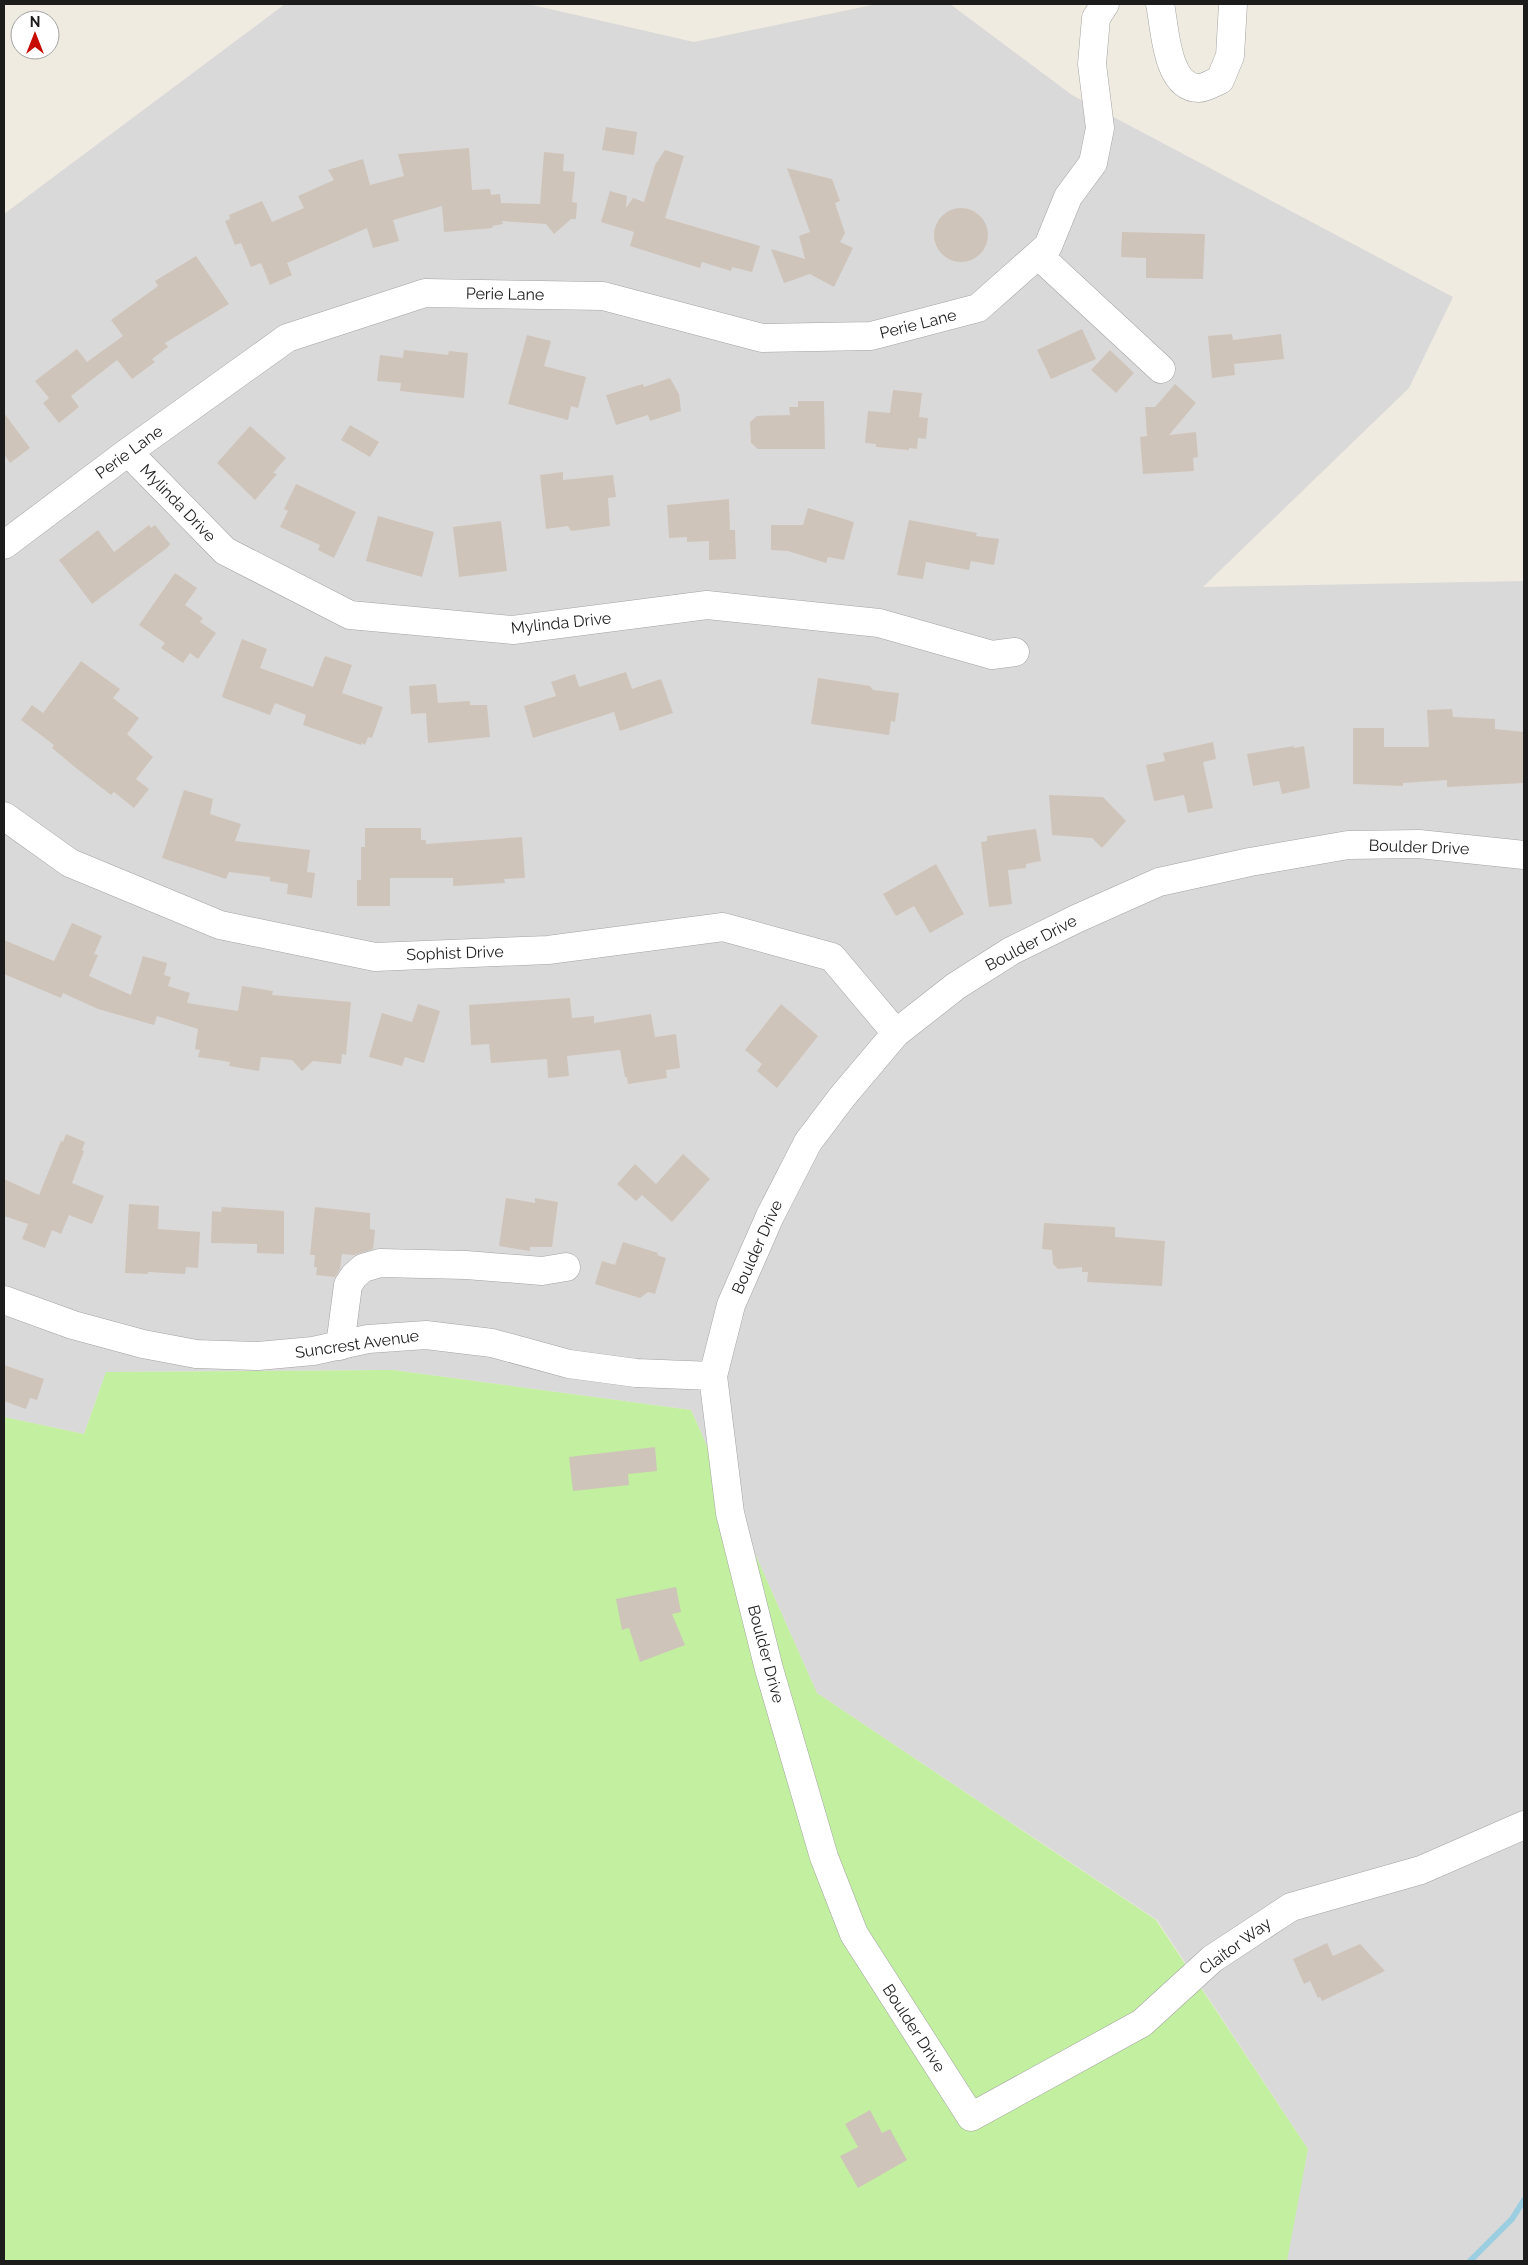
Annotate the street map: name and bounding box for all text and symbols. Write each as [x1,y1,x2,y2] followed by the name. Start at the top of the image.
[10,10,60,60] north arrow
[30,14,40,30] text: N
[466,284,544,304] street label: Perie Lane
[878,305,958,343] street label: Perie Lane
[92,421,166,483] street label: Perie Lane
[136,460,220,546] street label: Mylinda Drive
[510,608,612,638] street label: Mylinda Drive
[1368,836,1470,858] street label: Boulder Drive
[982,911,1080,975] street label: Boulder Drive
[406,942,504,964] street label: Sophist Drive
[728,1197,786,1297] street label: Boulder Drive
[294,1326,420,1362] street label: Suncrest Avenue
[744,1603,788,1705] street label: Boulder Drive
[1195,1913,1275,1978] street label: Claitor Way
[879,1981,949,2075] street label: Boulder Drive

